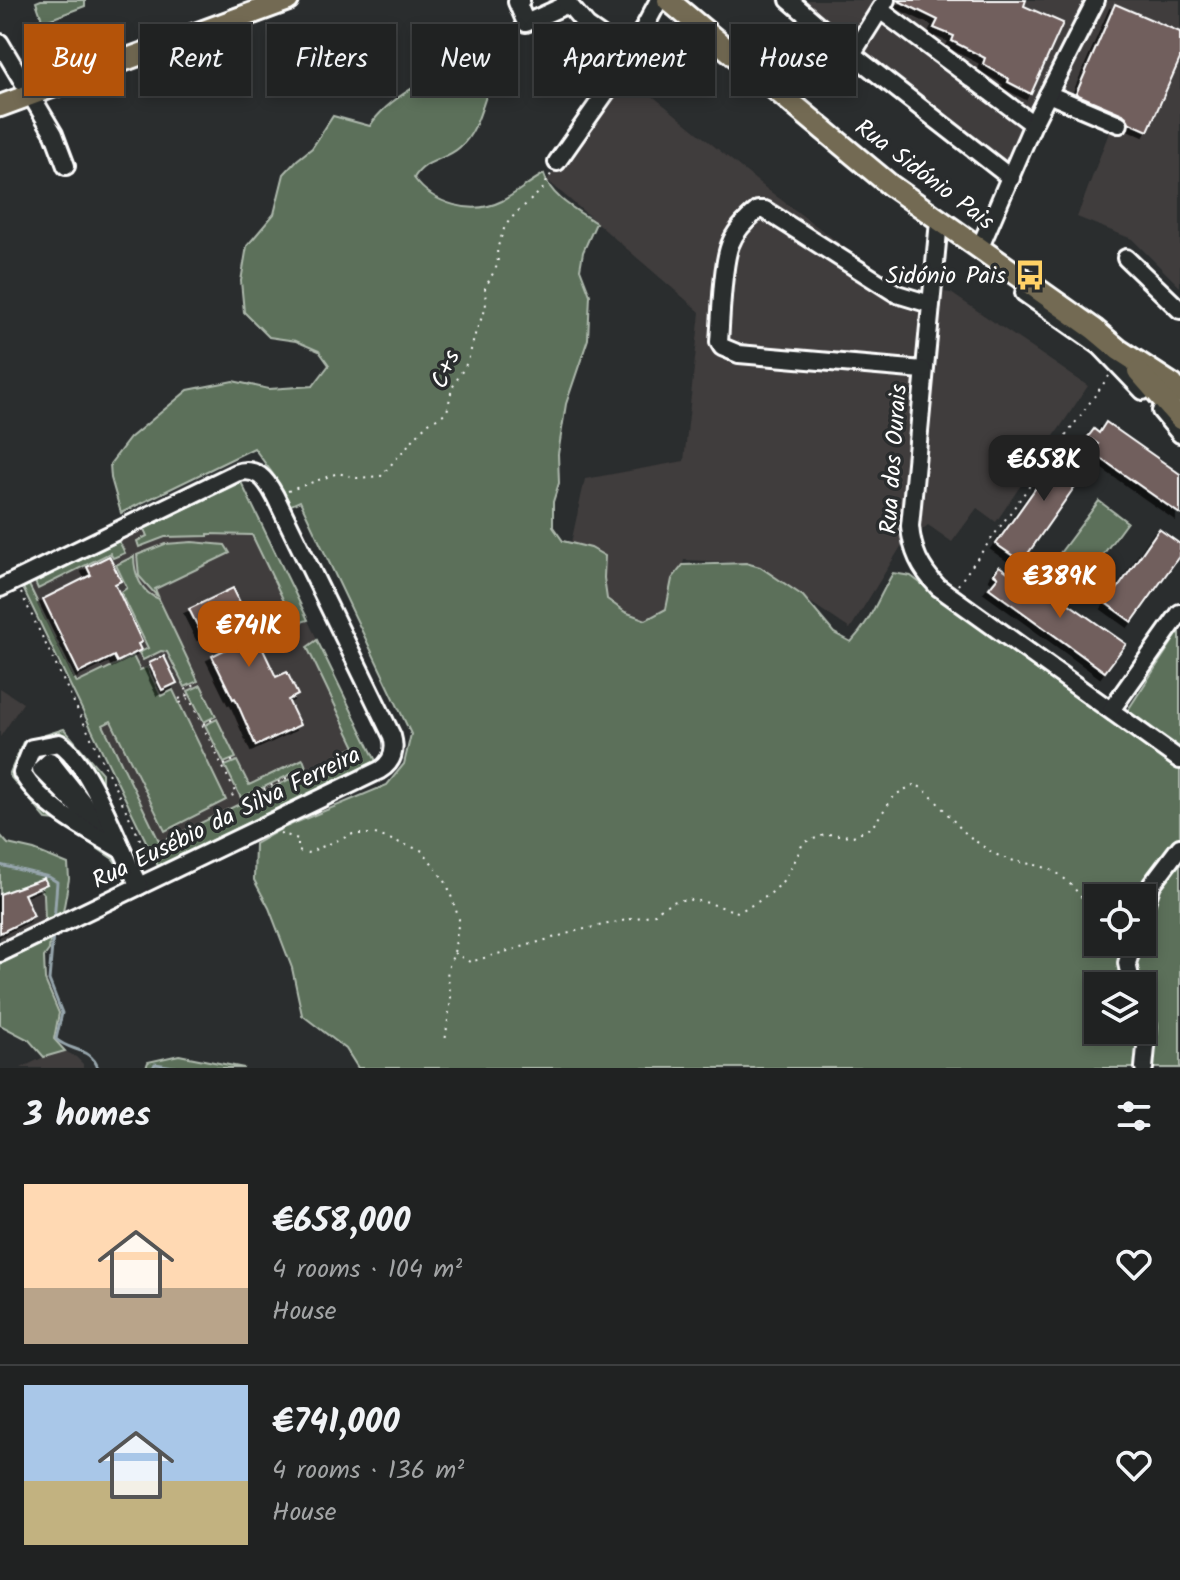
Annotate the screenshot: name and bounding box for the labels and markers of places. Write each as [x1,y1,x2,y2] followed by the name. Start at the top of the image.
[885,257,1006,296] place label: Sidónio Pais
[1013,258,1047,292] bus stop icon: Sidónio Pais
[988,435,1100,503] pin: €658K
[1004,552,1116,620] pin: €389K
[193,601,305,669] pin: €741K

